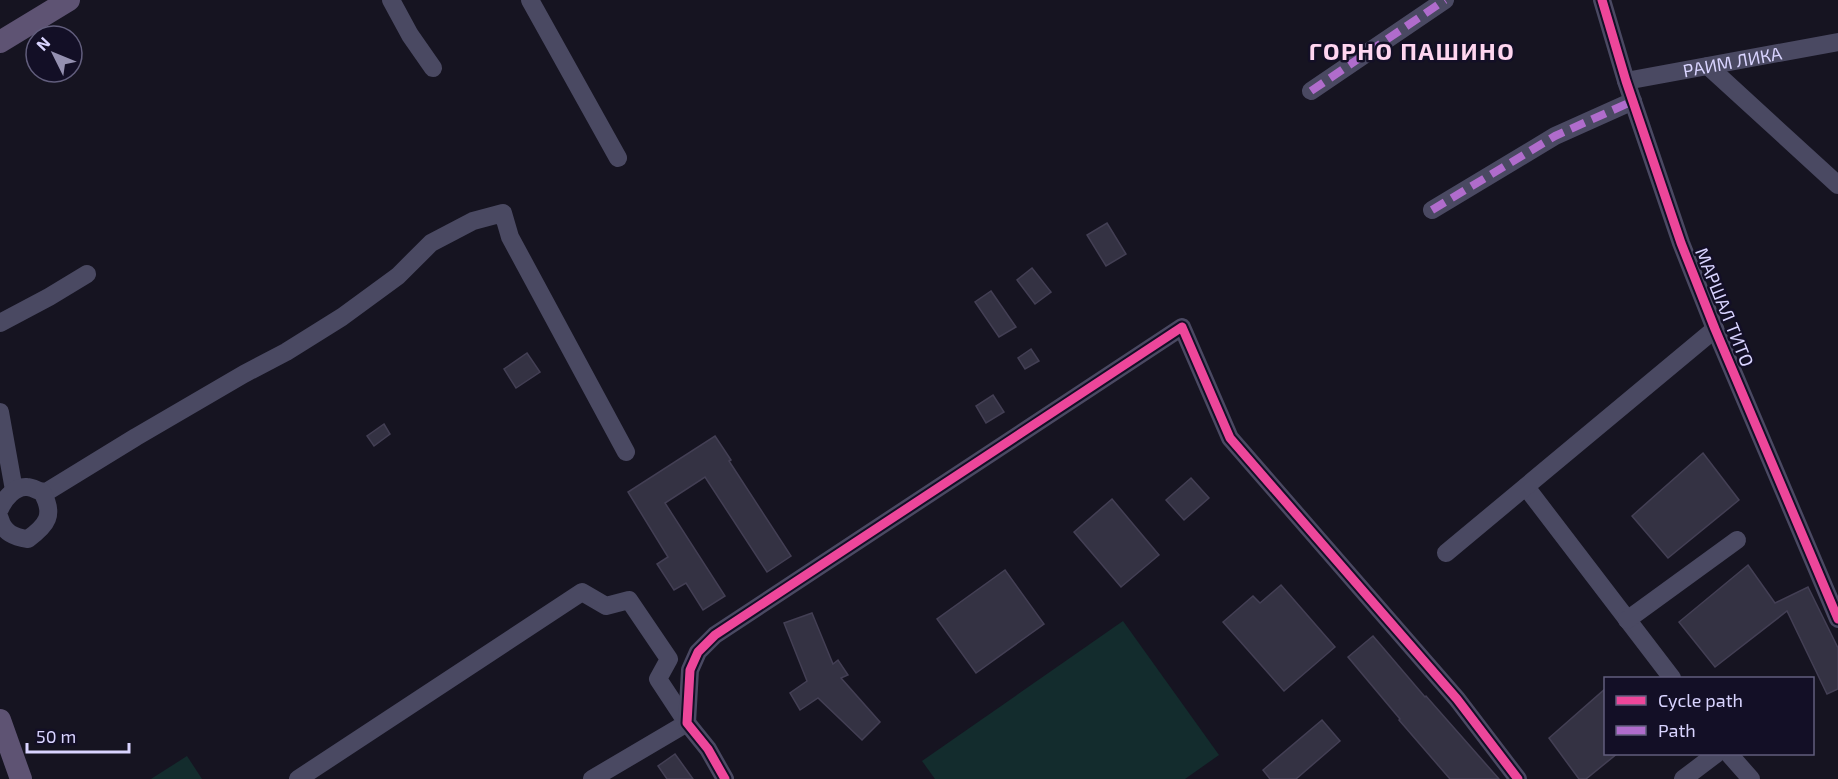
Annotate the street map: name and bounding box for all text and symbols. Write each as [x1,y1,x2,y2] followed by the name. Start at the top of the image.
[24,24,84,84] north arrow
[32,33,54,54] text: N
[1309,36,1515,65] district label: ГОРНО ПАШИНО
[1681,41,1784,81] street label: РАИМ ЛИКА
[1691,244,1759,370] street label: МАРШАЛ ТИТО
[1604,677,1814,755] legend
[1658,689,1743,711] text: Cycle path
[27,716,129,754] scale bar
[1658,719,1696,741] text: Path
[36,725,76,747] text: 50 m

